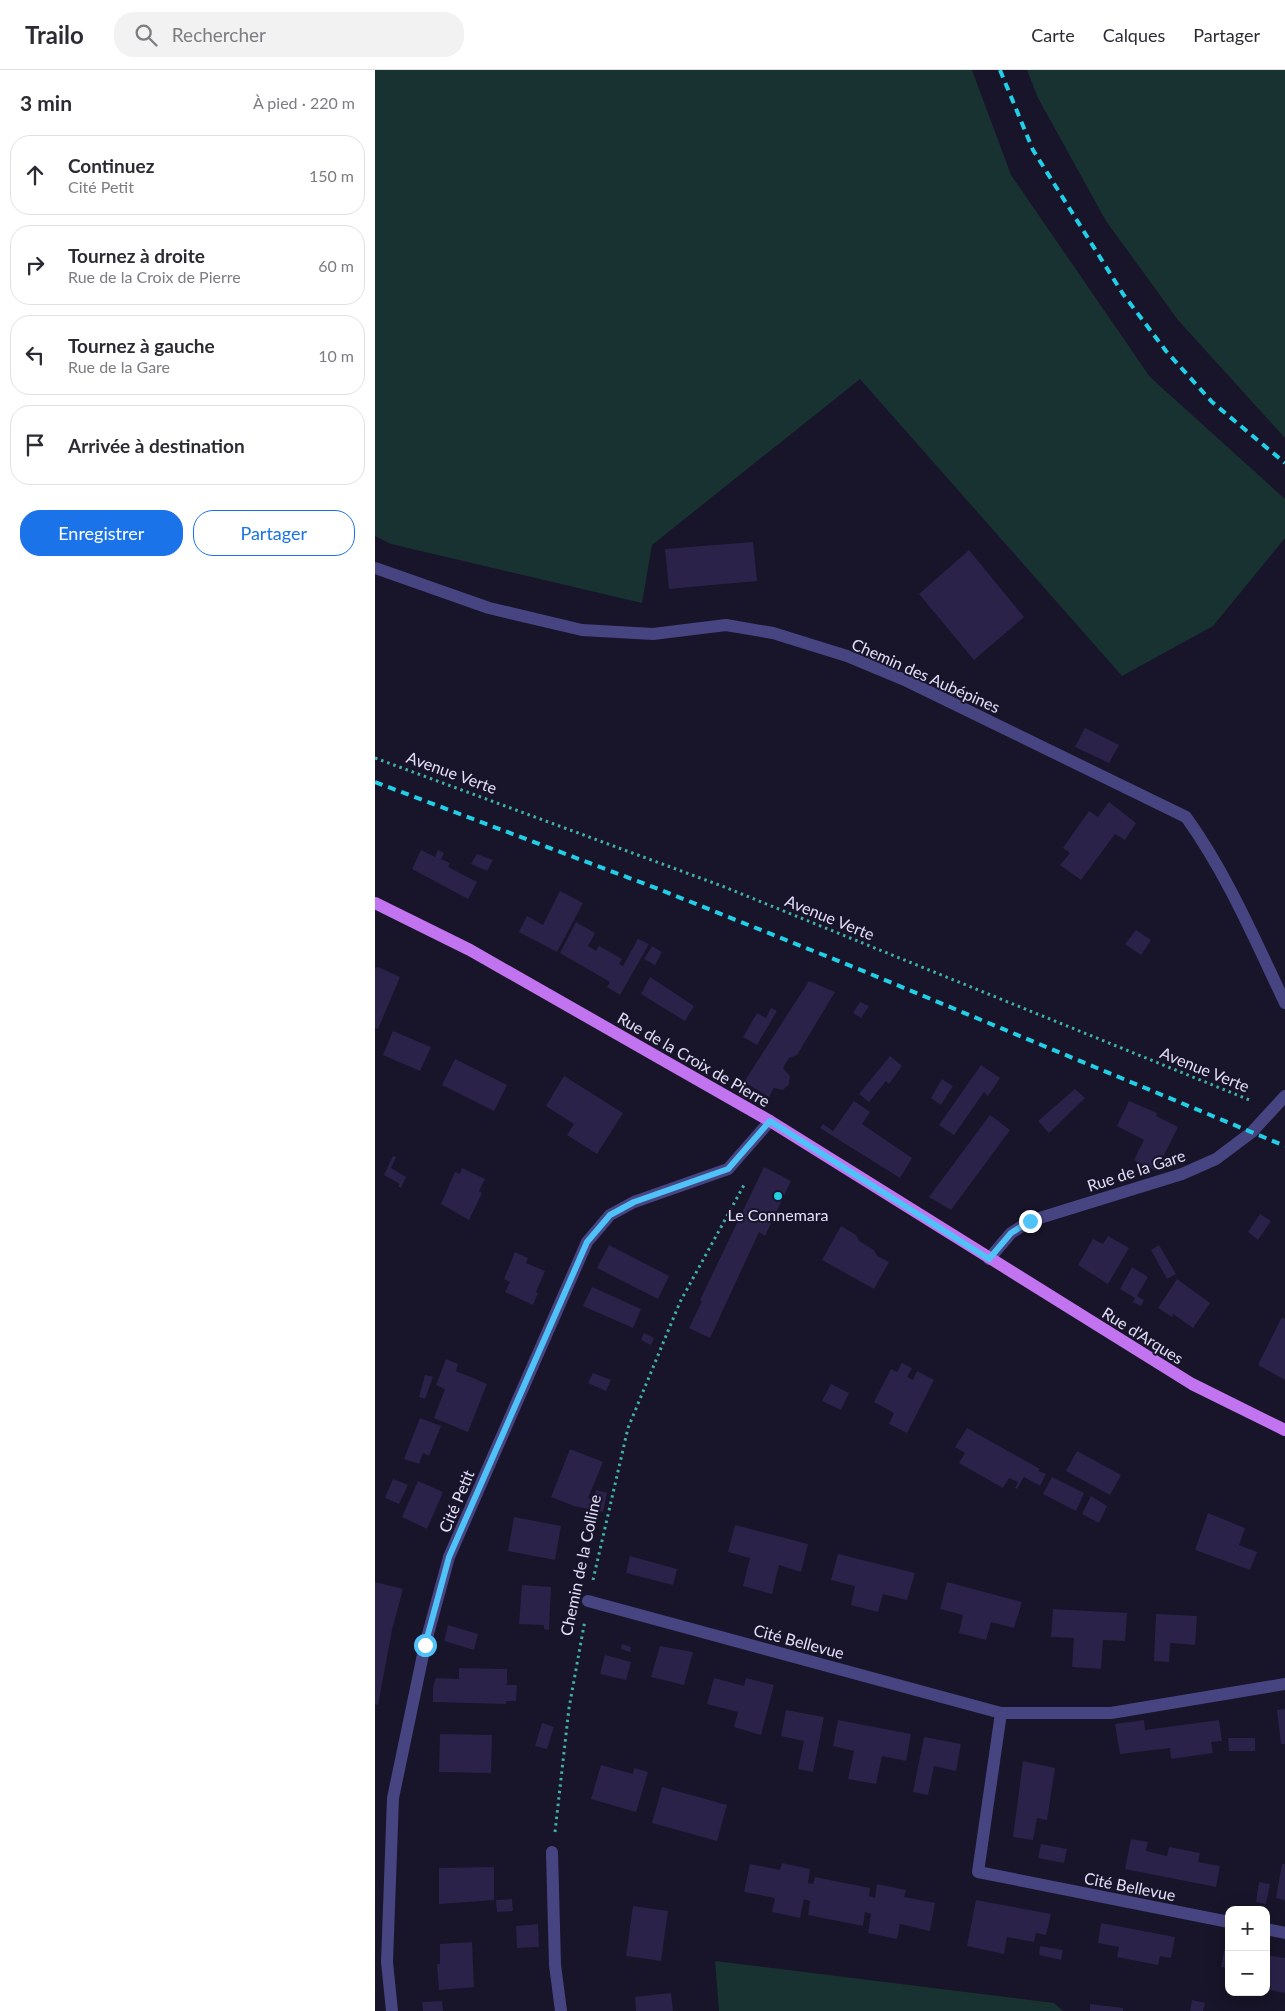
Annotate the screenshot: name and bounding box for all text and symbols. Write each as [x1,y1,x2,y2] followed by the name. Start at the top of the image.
[114,12,464,57] search box
[25,20,84,49] text: Trailo
[132,21,160,49] icon: search
[172,23,266,46] text: Rechercher
[1031,24,1075,46] text: Carte
[1103,24,1165,46] text: Calques
[1193,24,1260,46] text: Partager
[20,90,72,115] text: 3 min
[253,93,355,112] text: À pied · 220 m
[68,154,154,177] text: Continuez
[21,161,49,189] icon: ahead
[309,166,354,185] text: 150 m
[68,177,134,196] text: Cité Petit
[68,244,205,267] text: Tournez à droite
[21,251,49,279] icon: right
[318,256,354,275] text: 60 m
[68,267,241,286] text: Rue de la Croix de Pierre
[68,334,215,357] text: Tournez à gauche
[21,341,49,369] icon: left
[318,346,354,365] text: 10 m
[68,357,170,376] text: Rue de la Gare
[21,431,49,459] icon: arrive
[68,434,245,457] text: Arrivée à destination
[20,510,183,556] button: Enregistrer
[193,510,355,556] button: Partager
[849,634,1003,716] street label: Chemin des Aubépines
[404,747,500,797] street label: Avenue Verte
[783,890,877,944] street label: Avenue Verte
[614,1008,774,1110] street label: Rue de la Croix de Pierre
[1158,1042,1252,1096] street label: Avenue Verte
[1085,1145,1187,1195] street label: Rue de la Gare
[772,1190,784,1202] marker: Le Connemara
[728,1205,828,1224] place label: Le Connemara
[1019,1210,1042,1233] route end
[1099,1303,1187,1367] street label: Rue d'Arques
[434,1467,478,1535] street label: Cité Petit
[556,1493,604,1637] street label: Chemin de la Colline
[752,1620,846,1662] street label: Cité Bellevue
[414,1634,437,1657] route start
[1083,1868,1177,1904] street label: Cité Bellevue
[1225,1906,1270,1996] map controls
[1225,1906,1270,1951] button: +
[1225,1951,1270,1996] button: −

